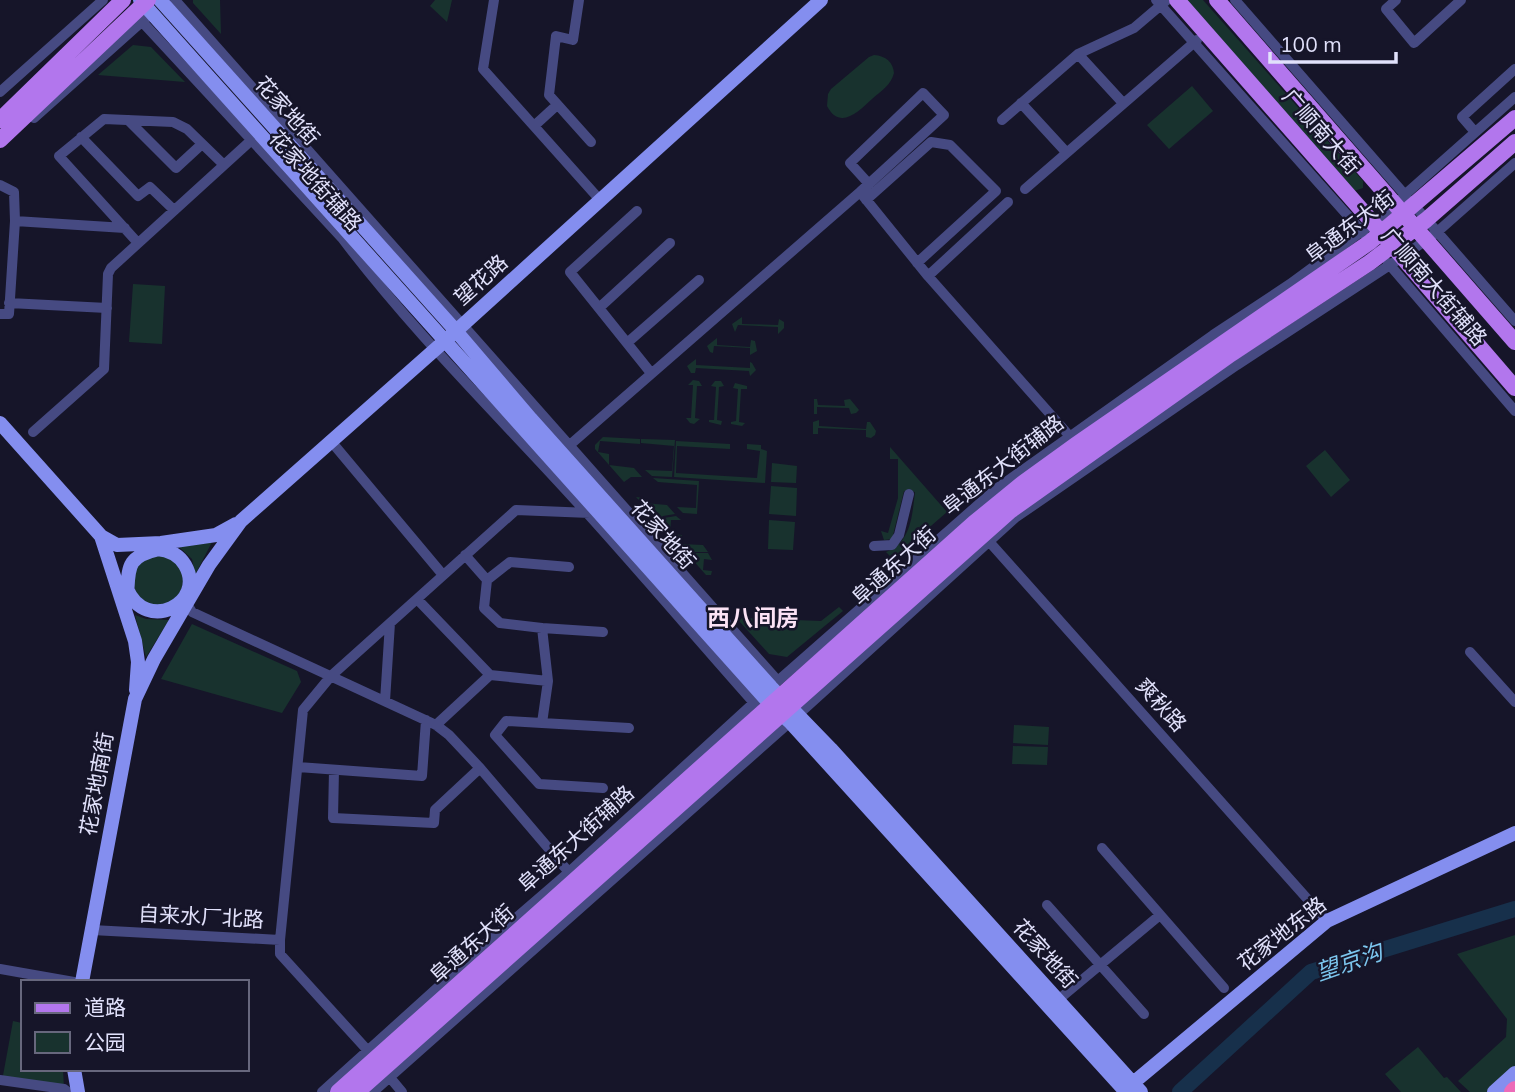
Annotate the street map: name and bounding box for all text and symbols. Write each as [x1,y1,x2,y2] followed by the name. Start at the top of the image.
[1270,21,1396,65] scale bar
[1280,31,1342,57] text: 100 m
[250,70,326,150] street label: 花家地街
[1278,83,1366,179] street label: 广顺南大街
[264,125,368,236] street label: 花家地街辅路
[1300,184,1399,268] street label: 阜通东大街
[1377,222,1493,350] street label: 广顺南大街辅路
[448,249,512,310] street label: 望花路
[936,409,1068,520] street label: 阜通东大街辅路
[626,494,702,574] street label: 花家地街
[846,520,941,610] street label: 阜通东大街
[707,603,799,632] district label: 西八间房
[1131,672,1192,736] street label: 爽秋路
[74,730,118,838] street label: 花家地南街
[512,779,639,897] street label: 阜通东大街辅路
[1232,891,1331,976] street label: 花家地东路
[424,898,519,988] street label: 阜通东大街
[137,900,265,932] street label: 自来水厂北路
[1008,913,1084,993] street label: 花家地街
[1311,936,1389,986] water label: 望京沟
[21,980,248,1071] legend
[84,994,126,1020] text: 道路
[84,1029,126,1055] text: 公园

